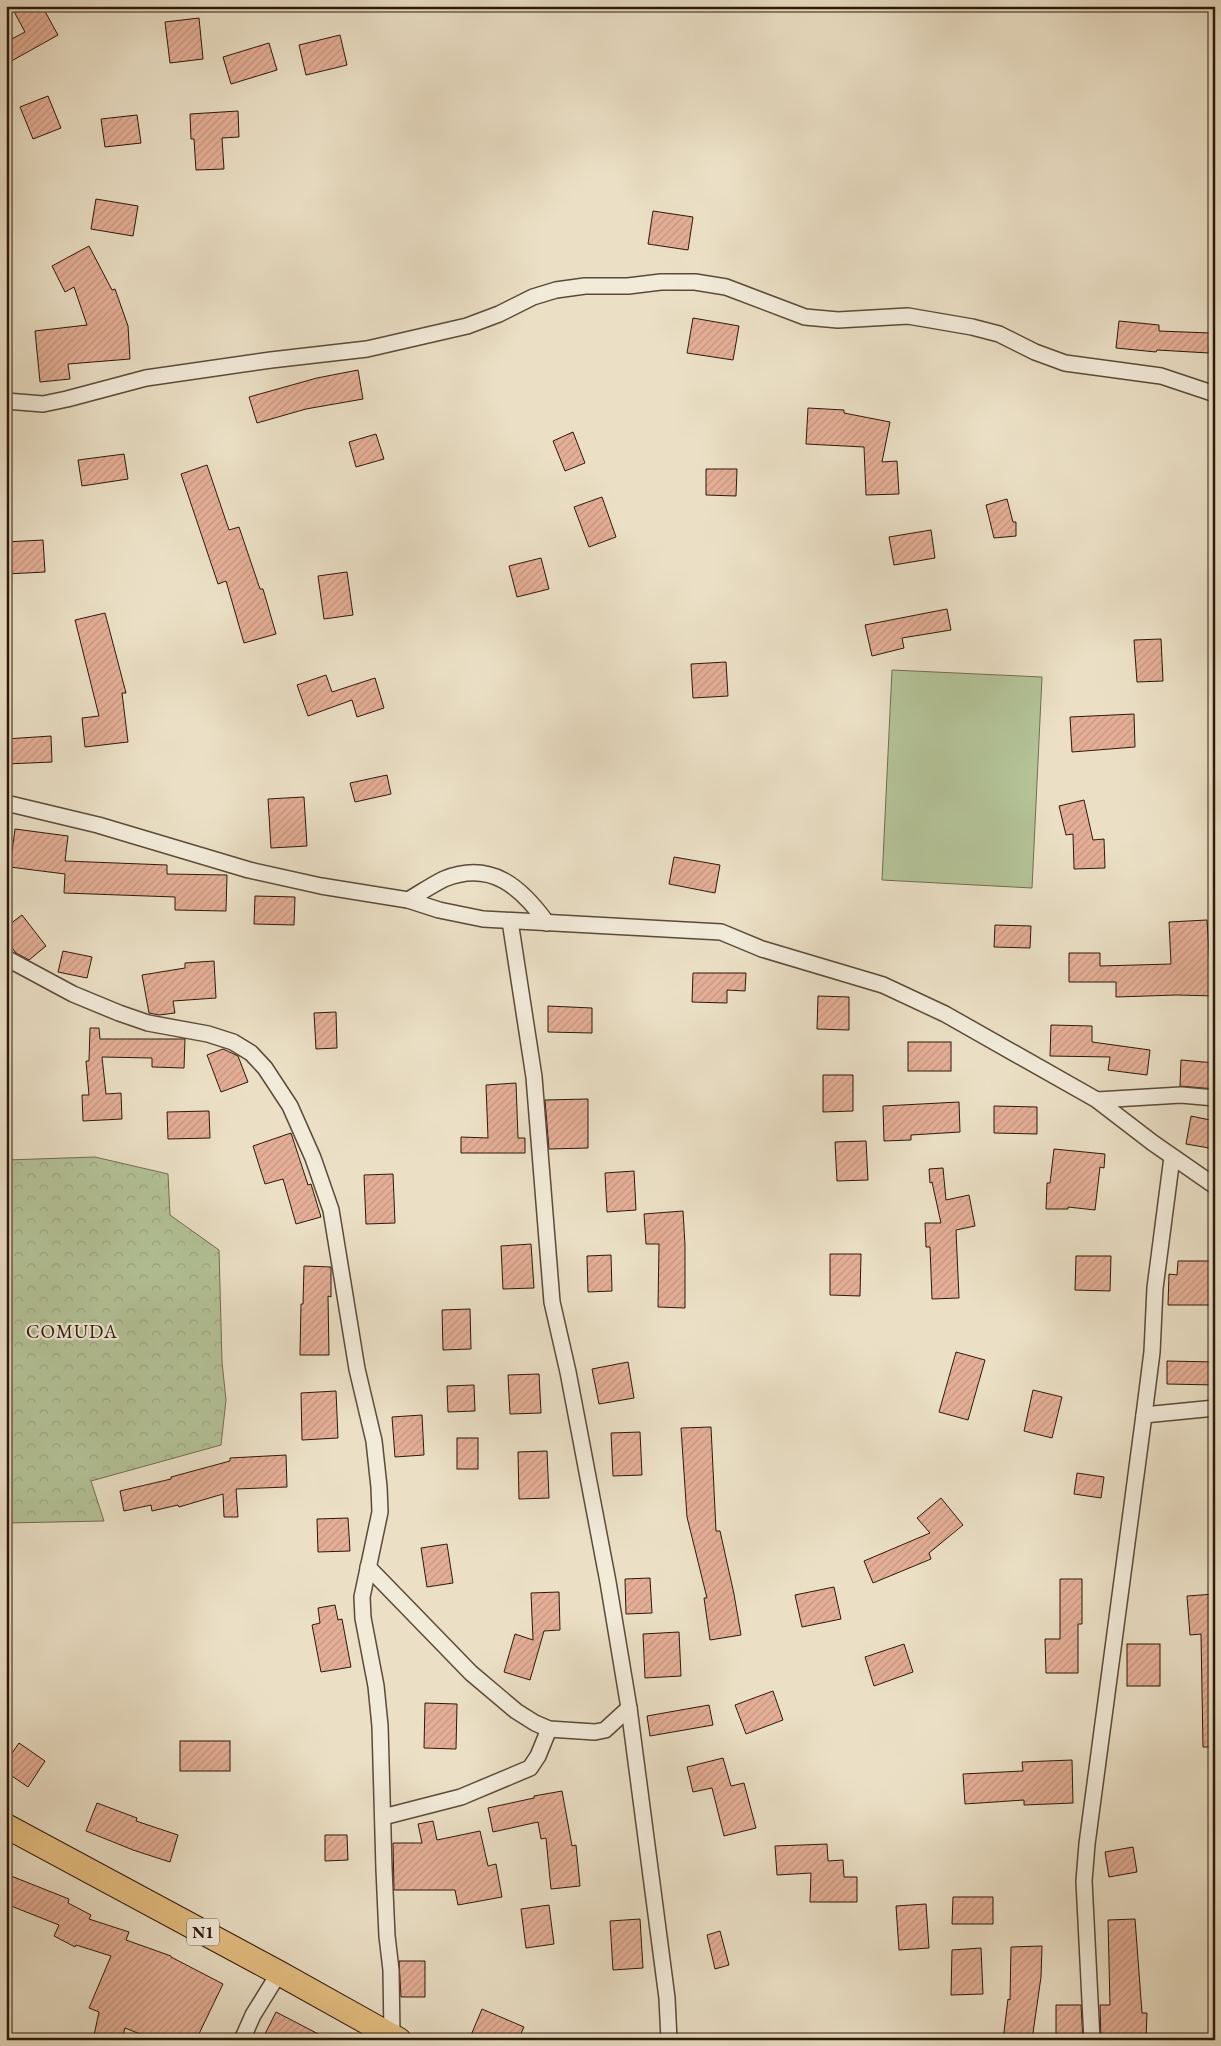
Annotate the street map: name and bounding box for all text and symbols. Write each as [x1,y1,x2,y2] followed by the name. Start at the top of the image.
[26,1319,118,1344] district label: COMUDA
[187,1918,219,1945] road number: N1

